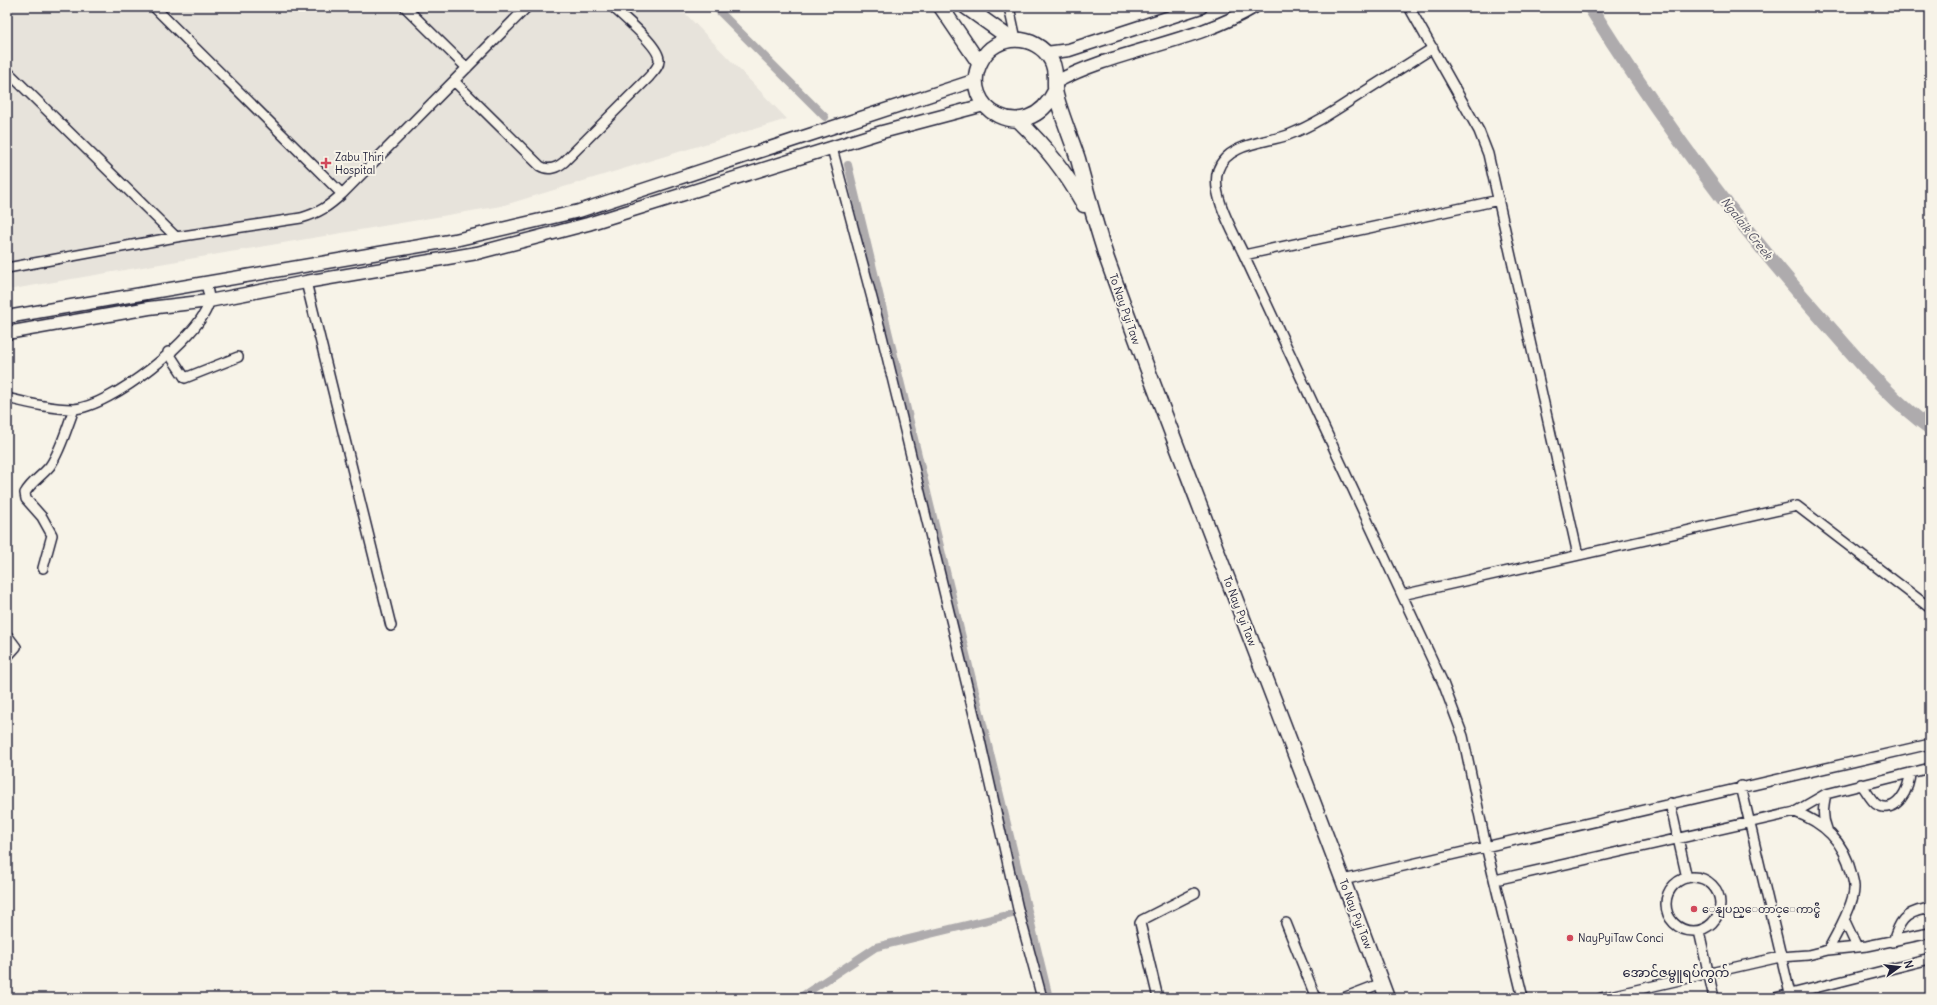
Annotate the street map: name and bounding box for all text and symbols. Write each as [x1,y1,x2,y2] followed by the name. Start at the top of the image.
[335,150,384,177] place label: Zabu Thiri Hospital
[320,157,332,169] marker: Zabu Thiri Hospital
[1718,194,1776,263] water label: Ngalaik Creek
[1106,272,1144,347] street label: To Nay Pyi Taw
[1220,574,1260,649] street label: To Nay Pyi Taw
[1336,877,1376,952] street label: To Nay Pyi Taw
[1702,902,1820,919] place label: ေနျပည္ေတာင္ေကာင္စီ
[1689,904,1699,914] marker: ေနျပည္ေတာင္ေကာင္စီ
[1578,931,1664,945] place label: NayPyiTaw Conci
[1565,933,1575,943] marker: NayPyiTaw Conci
[1879,947,1919,987] north arrow
[1901,959,1916,970] text: N
[1623,964,1729,983] district label: အောင်ဇမ္ဗူရပ်ကွက်

